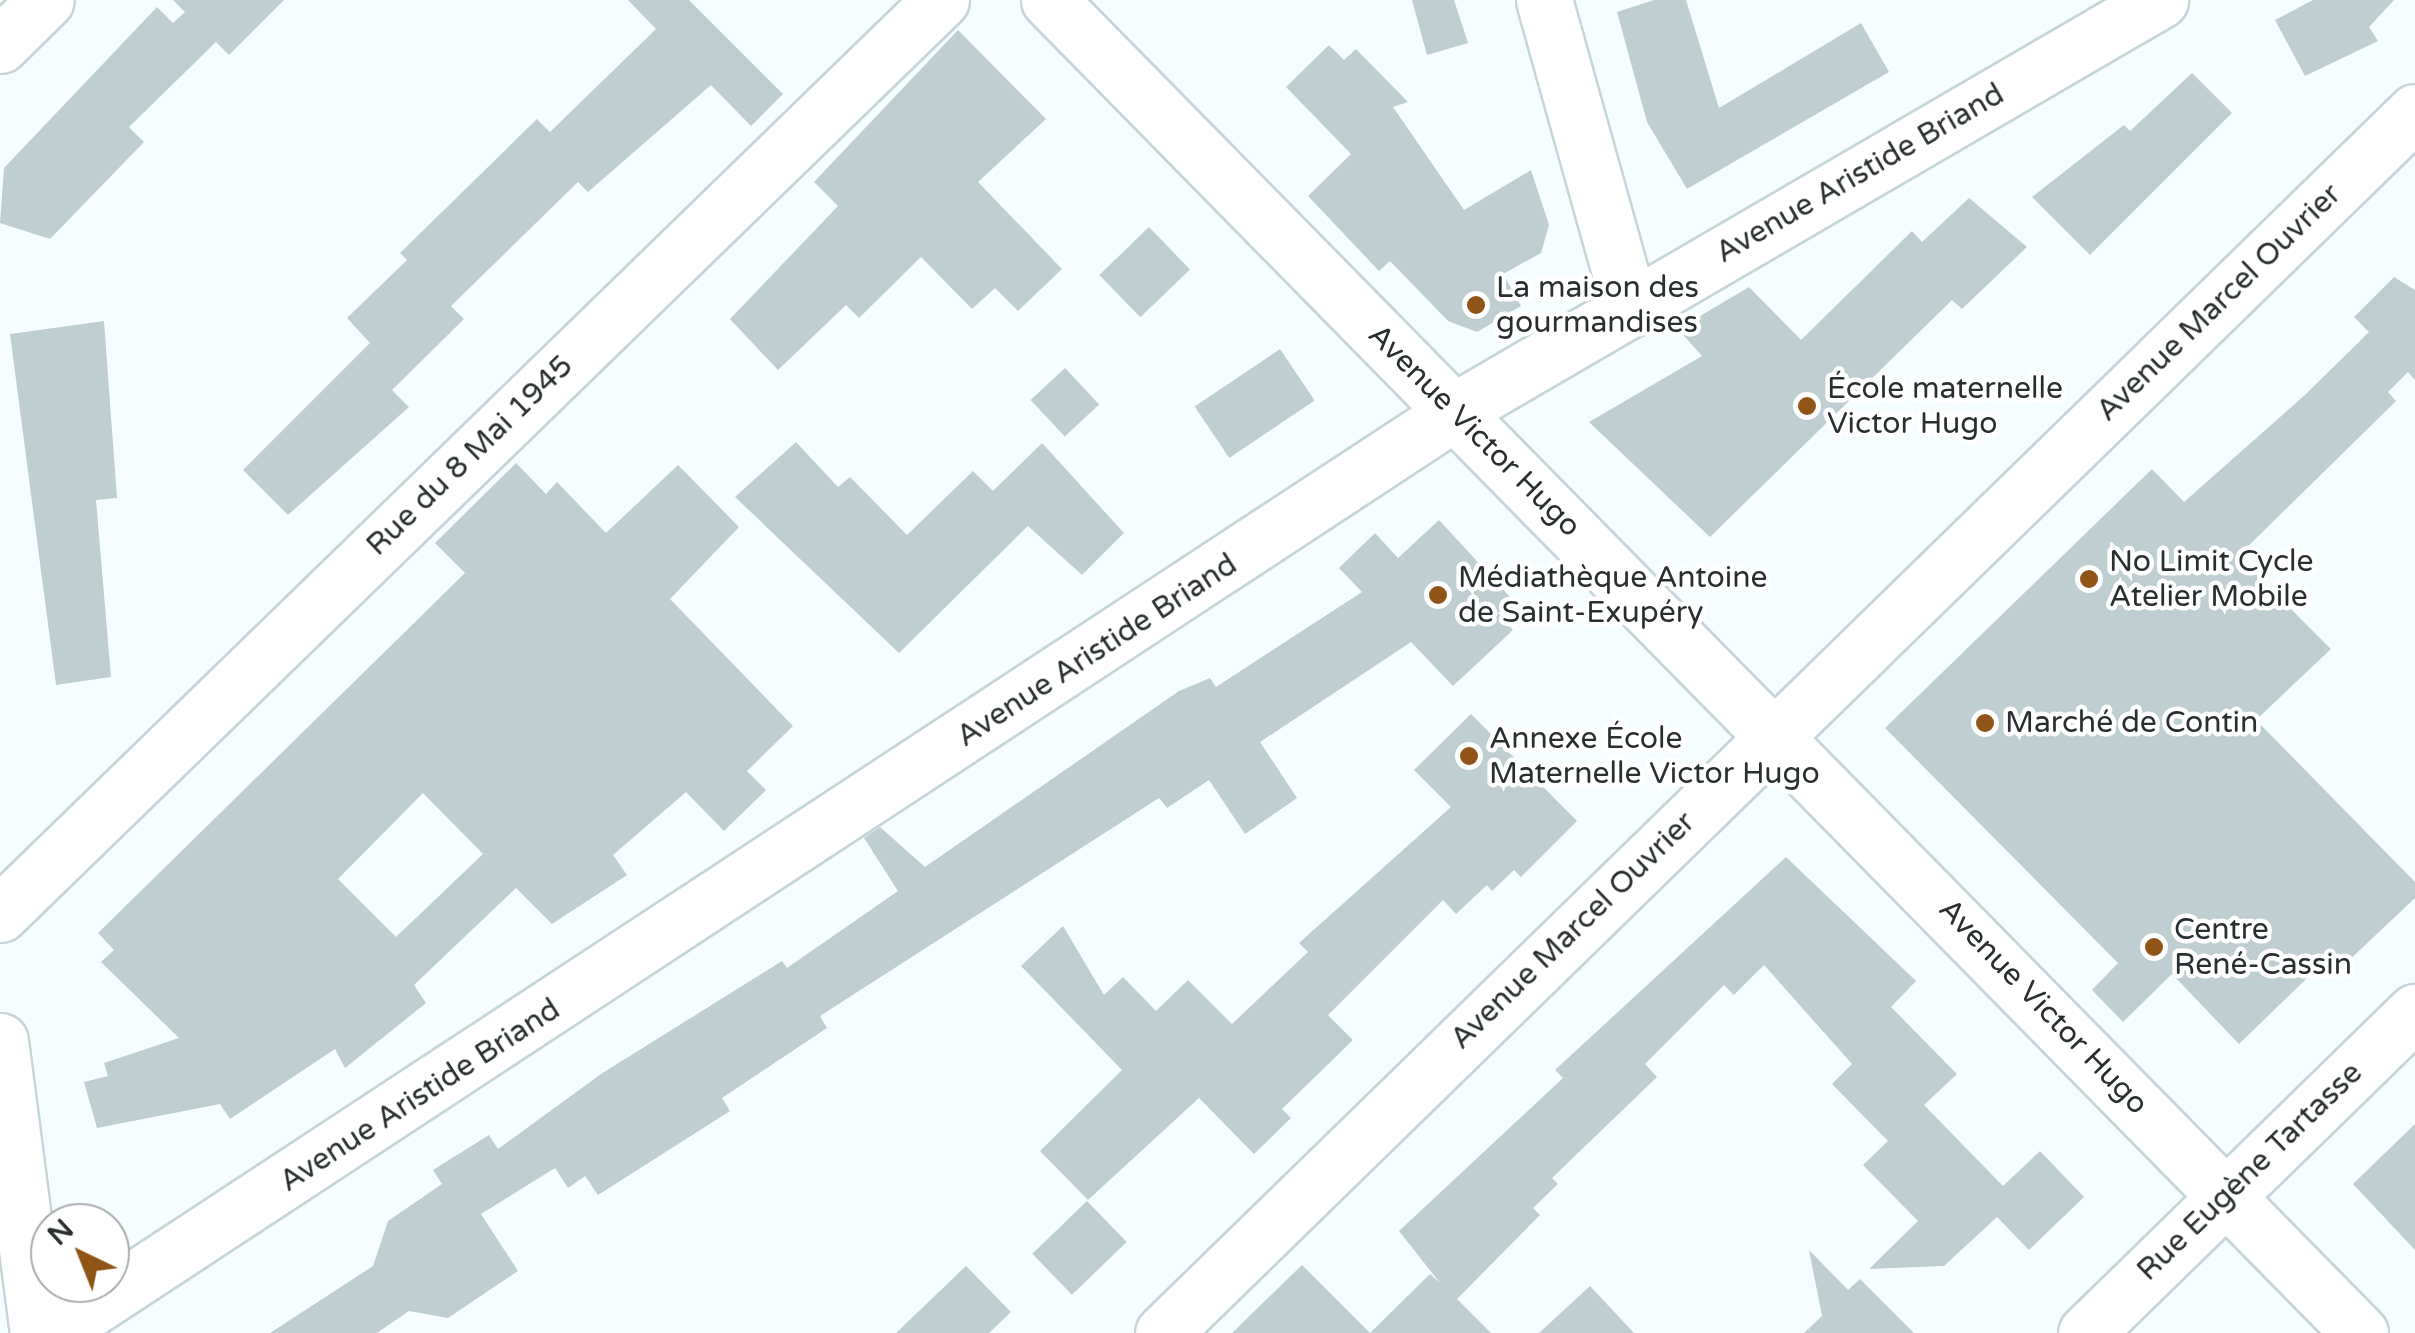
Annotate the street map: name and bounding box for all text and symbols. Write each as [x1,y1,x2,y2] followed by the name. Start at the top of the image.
[1709,77,2011,271] street label: Avenue Aristide Briand
[2089,177,2349,429] street label: Avenue Marcel Ouvrier
[1496,270,1699,340] place label: La maison des gourmandises
[1465,294,1487,316] marker: La maison des gourmandises
[1360,317,1588,545] street label: Avenue Victor Hugo
[359,348,581,564] street label: Rue du 8 Mai 1945
[1827,371,2063,442] place label: École maternelle Victor Hugo
[1796,395,1818,417] marker: École maternelle Victor Hugo
[2109,544,2313,614] place label: No Limit Cycle Atelier Mobile
[950,547,1244,755] street label: Avenue Aristide Briand
[1458,560,1767,630] place label: Médiathèque Antoine de Saint-Exupéry
[2078,568,2100,590] marker: No Limit Cycle Atelier Mobile
[1427,584,1449,606] marker: Médiathèque Antoine de Saint-Exupéry
[2005,705,2258,741] place label: Marché de Contin
[1974,712,1996,734] marker: Marché de Contin
[1489,721,1820,792] place label: Annexe École Maternelle Victor Hugo
[1458,745,1480,767] marker: Annexe École Maternelle Victor Hugo
[1443,805,1703,1057] street label: Avenue Marcel Ouvrier
[1931,892,2155,1122] street label: Avenue Victor Hugo
[2174,912,2352,982] place label: Centre René-Cassin
[2143,936,2165,958] marker: Centre René-Cassin
[273,992,567,1200] street label: Avenue Aristide Briand
[2130,1055,2370,1289] street label: Rue Eugène Tartasse
[30,1203,130,1303] north arrow
[41,1212,81,1253] text: N

